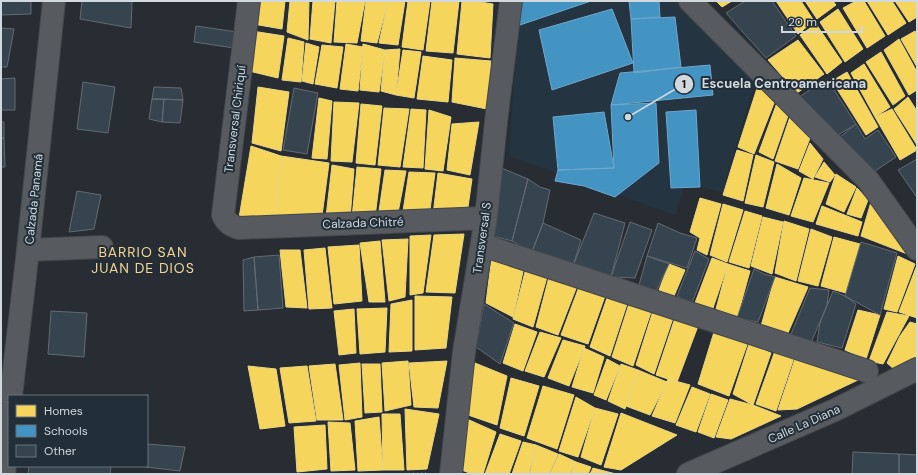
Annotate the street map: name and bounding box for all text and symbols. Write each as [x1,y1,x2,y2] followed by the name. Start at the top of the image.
[782,8,862,34] scale bar
[788,14,817,30] text: 20 m
[220,64,250,174] street label: Transversal Chiriquí
[674,71,875,96] callout: Escuela Centroamericana
[702,75,866,92] text: Escuela Centroamericana
[682,76,686,92] text: 1
[21,153,47,245] street label: Calzada Panamá
[469,201,495,275] street label: Transversal S
[322,214,404,232] street label: Calzada Chitré
[91,243,195,277] district label: BARRIO SAN JUAN DE DIOS
[8,395,148,467] legend
[765,401,843,447] street label: Calle La Diana
[44,403,83,419] text: Homes
[44,423,88,439] text: Schools
[44,443,77,459] text: Other

